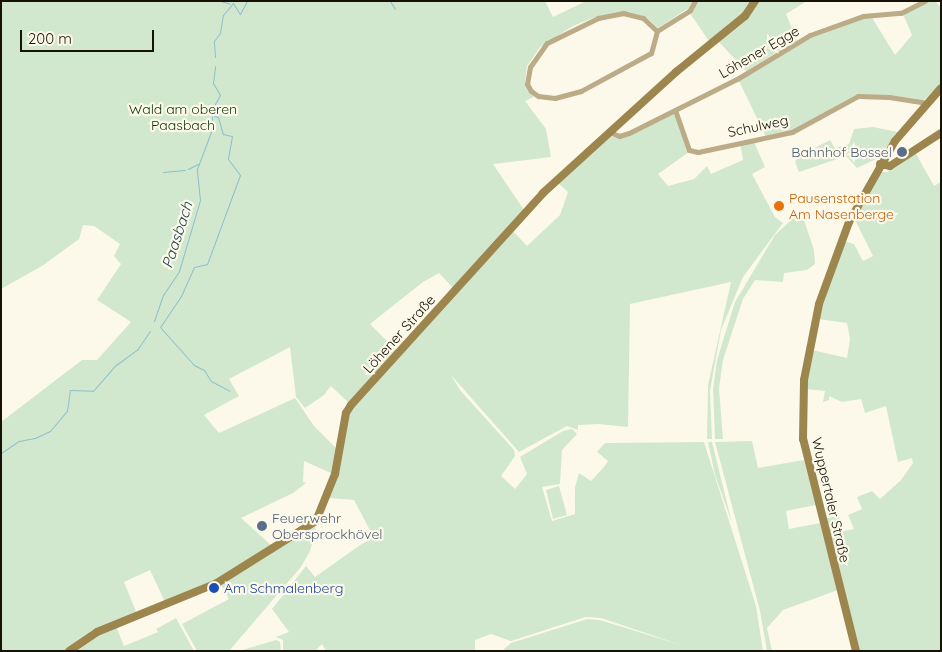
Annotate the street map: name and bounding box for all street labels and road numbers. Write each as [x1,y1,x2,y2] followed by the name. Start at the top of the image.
[716,22,802,82] street label: Löhener Egge
[726,111,790,141] street label: Schulweg
[359,291,439,377] street label: Löhener Straße
[808,436,854,564] street label: Wuppertaler Straße

